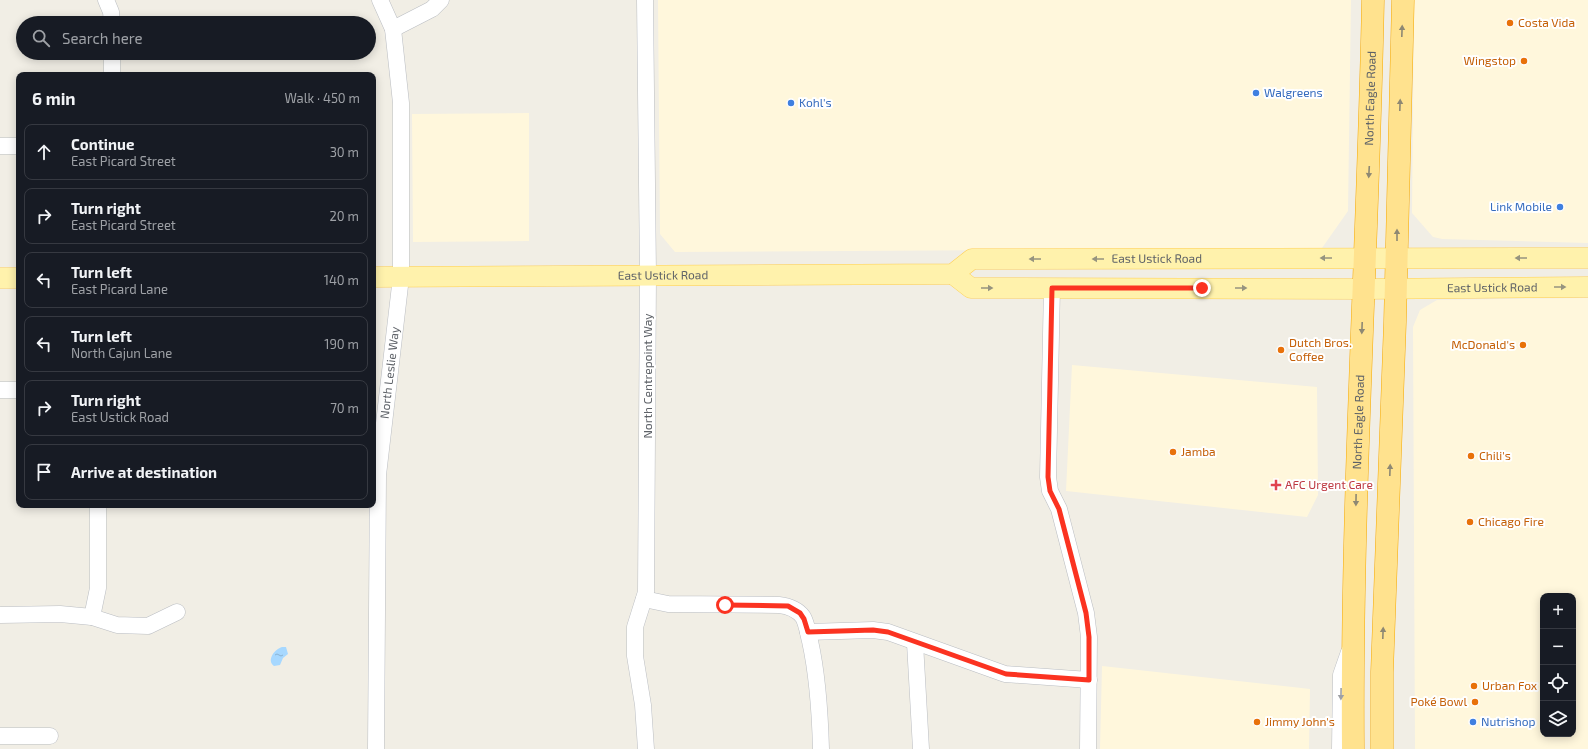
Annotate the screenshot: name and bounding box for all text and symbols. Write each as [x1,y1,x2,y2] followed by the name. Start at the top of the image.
[1518,15,1575,29] place label: Costa Vida
[16,16,376,60] search box
[1505,18,1515,28] marker: Costa Vida
[1399,24,1405,37] one-way arrow
[30,27,52,49] icon: search
[62,29,143,47] text: Search here
[1361,51,1378,146] street label: North Eagle Road
[1464,53,1516,67] place label: Wingstop
[1519,56,1529,66] marker: Wingstop
[1264,85,1323,99] place label: Walgreens
[32,88,76,108] text: 6 min
[1251,88,1261,98] marker: Walgreens
[284,90,360,106] text: Walk · 450 m
[799,95,832,109] place label: Kohl's
[786,98,796,108] marker: Kohl's
[1397,98,1403,111] one-way arrow
[71,135,134,153] text: Continue
[33,141,55,163] icon: ahead
[330,144,359,160] text: 30 m
[71,153,176,169] text: East Picard Street
[1366,166,1373,178] one-way arrow
[71,199,141,217] text: Turn right
[1490,199,1552,213] place label: Link Mobile
[1555,202,1565,212] marker: Link Mobile
[33,205,55,227] icon: right
[330,208,359,224] text: 20 m
[71,217,176,233] text: East Picard Street
[1394,228,1400,241] one-way arrow
[1111,251,1202,265] street label: East Ustick Road
[1319,255,1332,261] one-way arrow
[1514,255,1527,261] one-way arrow
[1028,256,1041,262] one-way arrow
[1091,256,1104,262] one-way arrow
[71,263,132,281] text: Turn left
[618,267,708,282] street label: East Ustick Road
[33,269,55,291] icon: left
[324,272,359,288] text: 140 m
[1193,279,1211,297] route end
[1447,279,1538,294] street label: East Ustick Road
[71,281,168,297] text: East Picard Lane
[1554,284,1567,290] one-way arrow
[981,285,994,291] one-way arrow
[1235,285,1248,291] one-way arrow
[640,313,654,439] street label: North Centrepoint Way
[1359,322,1366,334] one-way arrow
[377,325,401,419] street label: North Leslie Way
[71,327,132,345] text: Turn left
[33,333,55,355] icon: left
[1289,335,1352,363] place label: Dutch Bros. Coffee
[324,336,359,352] text: 190 m
[1451,337,1515,351] place label: McDonald's
[1518,340,1528,350] marker: McDonald's
[71,345,172,361] text: North Cajun Lane
[1276,345,1286,355] marker: Dutch Bros. Coffee
[1349,374,1366,470] street label: North Eagle Road
[71,391,141,409] text: Turn right
[33,397,55,419] icon: right
[330,400,359,416] text: 70 m
[71,409,169,425] text: East Ustick Road
[1181,444,1216,458] place label: Jamba
[1168,447,1178,457] marker: Jamba
[1479,448,1511,462] place label: Chili's
[1466,451,1476,461] marker: Chili's
[33,461,55,483] icon: arrive
[71,463,217,481] text: Arrive at destination
[1386,464,1393,476] one-way arrow
[1285,477,1373,491] place label: AFC Urgent Care
[1270,479,1282,491] marker: AFC Urgent Care
[1353,494,1359,507] one-way arrow
[1478,514,1544,528] place label: Chicago Fire
[1465,517,1475,527] marker: Chicago Fire
[1540,593,1576,737] map controls
[1540,593,1576,629] button: +
[716,596,734,614] route start
[1380,627,1387,639] one-way arrow
[1540,629,1576,665] button: −
[1540,665,1576,701] button: locate
[1482,678,1538,692] place label: Urban Fox
[1469,681,1479,691] marker: Urban Fox
[1338,688,1344,701] one-way arrow
[1410,694,1467,708] place label: Poké Bowl
[1470,697,1480,707] marker: Poké Bowl
[1540,701,1576,737] button: layers
[1265,714,1335,728] place label: Jimmy John's
[1481,714,1536,728] place label: Nutrishop
[1252,717,1262,727] marker: Jimmy John's
[1468,717,1478,727] marker: Nutrishop

